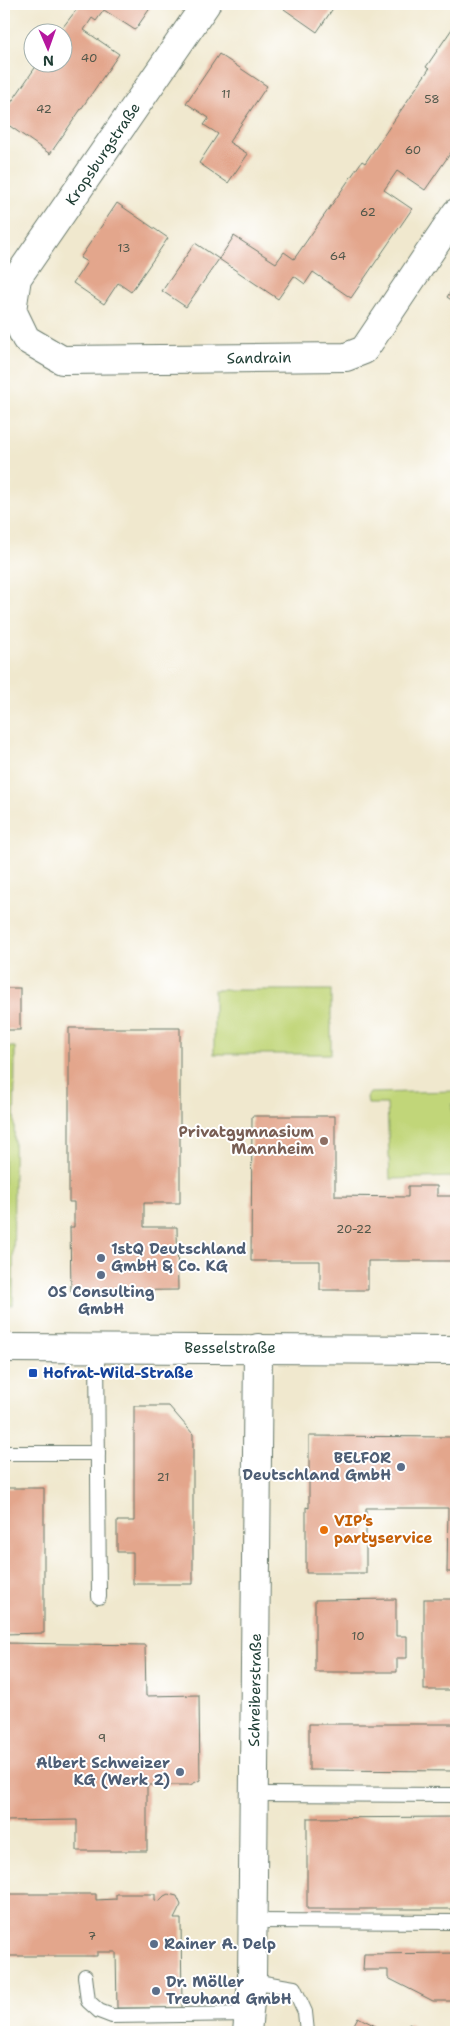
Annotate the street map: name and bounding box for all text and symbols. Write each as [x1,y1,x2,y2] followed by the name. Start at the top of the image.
[22,22,72,72] north arrow
[81,50,97,66] house number: 40
[43,52,54,70] text: N
[221,86,231,102] house number: 11
[424,91,440,107] house number: 58
[61,99,145,209] street label: Kropsburgstraße
[36,101,52,117] house number: 42
[405,142,421,158] house number: 60
[360,204,376,220] house number: 62
[118,240,130,256] house number: 13
[330,248,346,264] house number: 64
[227,347,291,369] street label: Sandrain
[178,1122,314,1159] place label: Privatgymnasium Mannheim
[318,1135,330,1147] marker: Privatgymnasium Mannheim
[336,1221,372,1237] house number: 20-22
[111,1239,246,1276] place label: 1stQ Deutschland GmbH & Co. KG
[95,1252,107,1264] marker: 1stQ Deutschland GmbH & Co. KG
[95,1269,107,1281] marker: OS Consulting GmbH
[48,1282,155,1319] place label: OS Consulting GmbH
[184,1338,276,1358] street label: Besselstraße
[43,1363,193,1383] place label: Hofrat-Wild-Straße
[27,1367,39,1379] marker: Hofrat-Wild-Straße
[243,1448,391,1485] place label: BELFOR Deutschland GmbH
[395,1461,407,1473] marker: BELFOR Deutschland GmbH
[157,1469,169,1485] house number: 21
[334,1511,433,1548] place label: VIP’s partyservice
[318,1524,330,1536] marker: VIP’s partyservice
[351,1628,365,1644] house number: 10
[244,1633,266,1747] street label: Schreiberstraße
[98,1730,106,1746] house number: 9
[36,1753,170,1790] place label: Albert Schweizer KG (Werk 2)
[174,1766,186,1778] marker: Albert Schweizer KG (Werk 2)
[88,1928,96,1944] house number: 7
[164,1934,276,1954] place label: Rainer A. Delp
[148,1938,160,1950] marker: Rainer A. Delp
[166,1972,292,2009] place label: Dr. Möller Treuhand GmbH
[150,1985,162,1997] marker: Dr. Möller Treuhand GmbH

